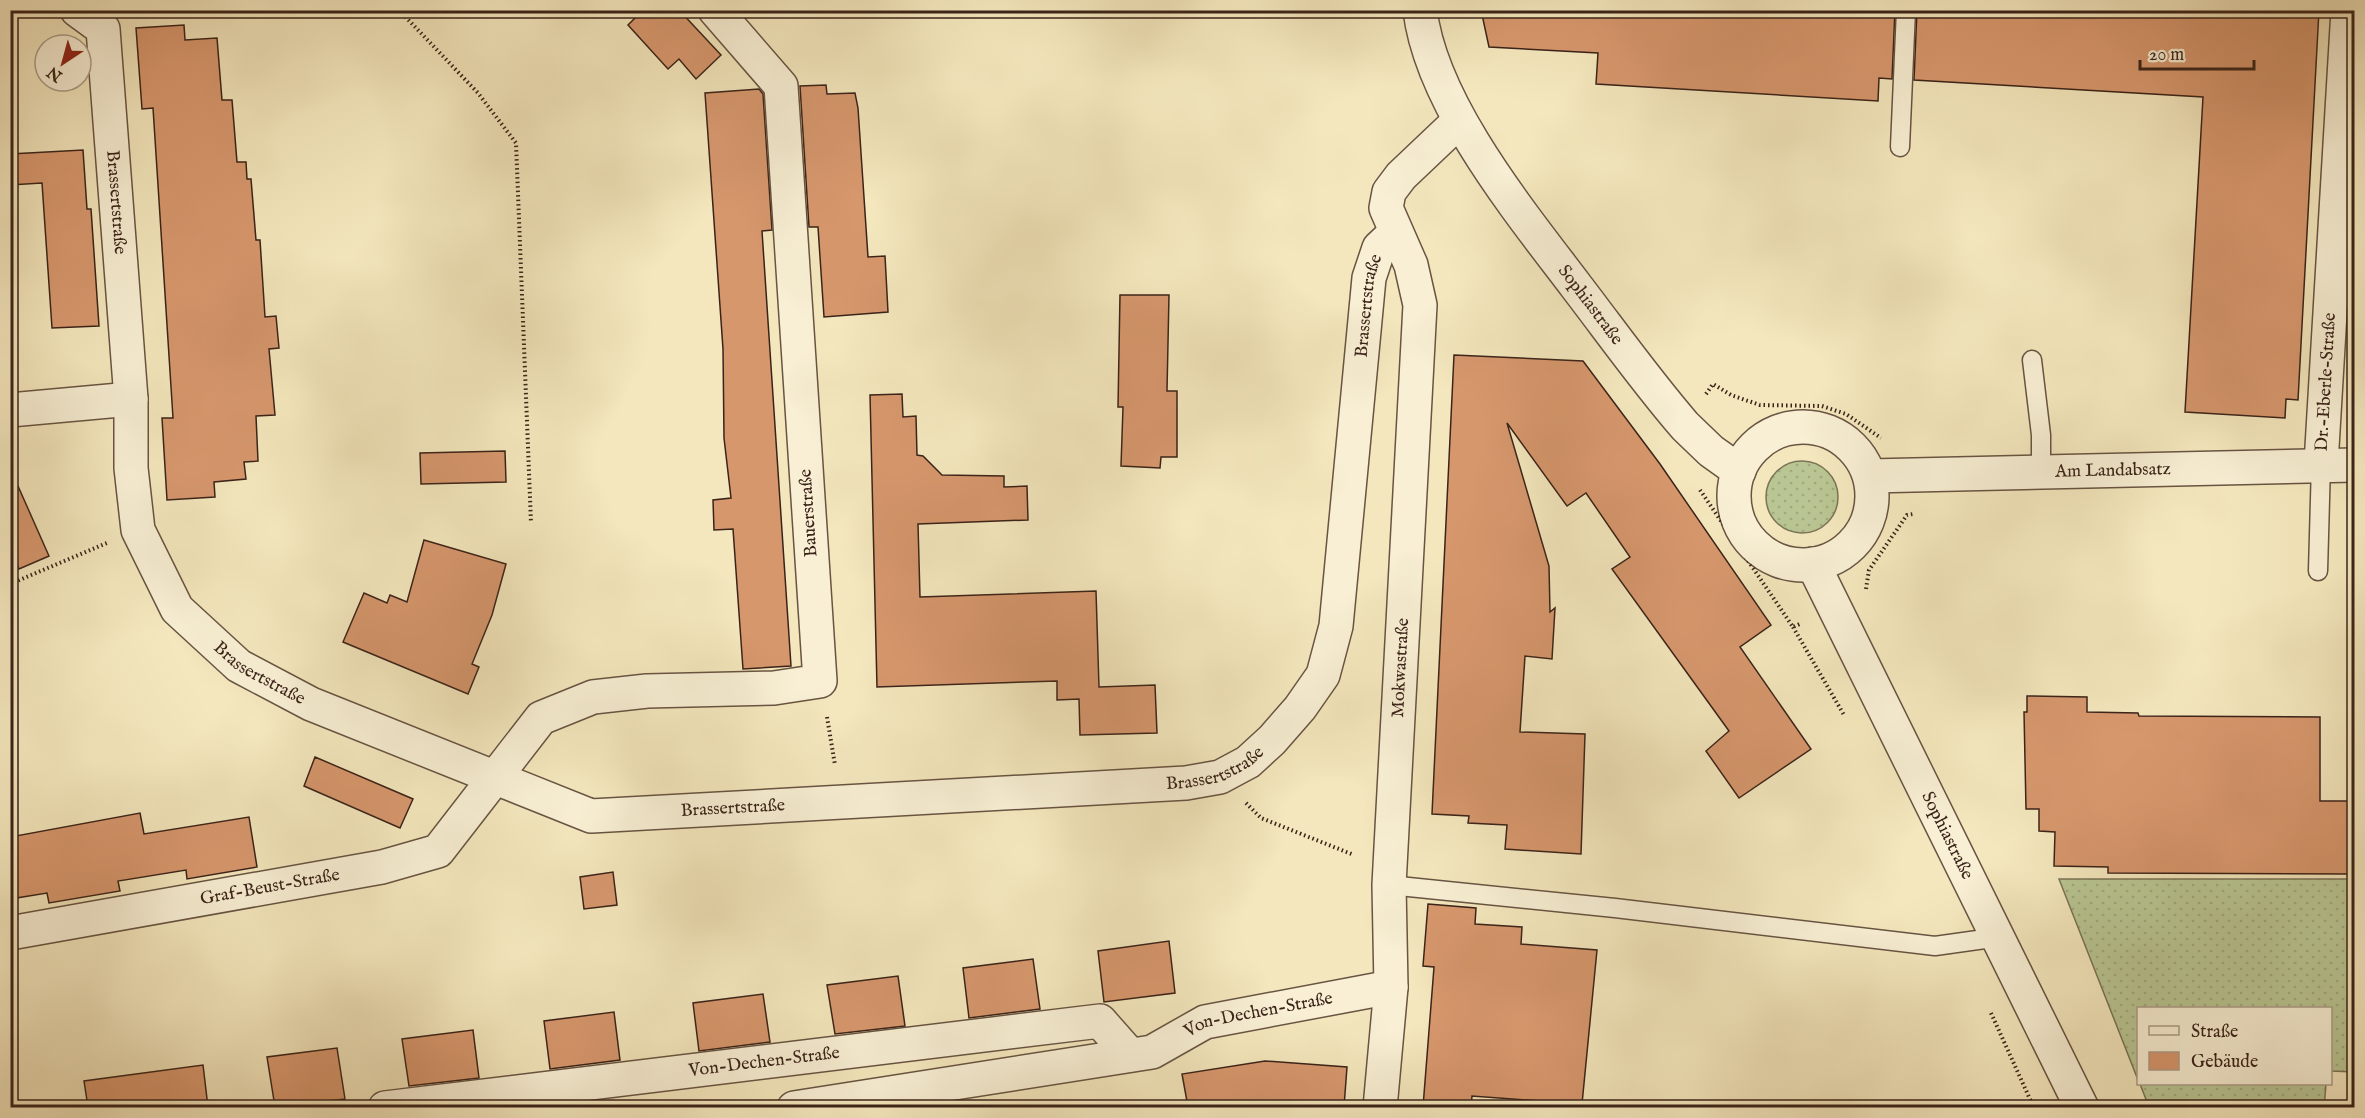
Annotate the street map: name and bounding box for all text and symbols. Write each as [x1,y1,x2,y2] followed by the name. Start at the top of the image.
[33,33,93,93] north arrow
[2140,33,2254,71] scale bar
[2149,44,2184,67] text: 20 m
[44,61,68,86] text: N
[101,149,132,255] street label: Brassertstraße
[1350,251,1388,359] street label: Brassertstraße
[1553,260,1628,350] street label: Sophiastraße
[2310,312,2341,452] street label: Dr.-Eberle-Straße
[2054,458,2171,483] street label: Am Landabsatz
[794,468,824,558] street label: Bauerstraße
[1386,617,1415,718] street label: Mokwastraße
[208,636,309,710] street label: Brassertstraße
[1165,741,1269,796] street label: Brassertstraße
[1916,788,1979,883] street label: Sophiastraße
[680,794,786,823] street label: Brassertstraße
[198,863,342,911] street label: Graf-Beust-Straße
[1179,987,1335,1043] street label: Von-Dechen-Straße
[2137,1007,2332,1085] legend
[2191,1021,2238,1044] text: Straße
[686,1041,841,1083] street label: Von-Dechen-Straße
[2191,1051,2258,1074] text: Gebäude

